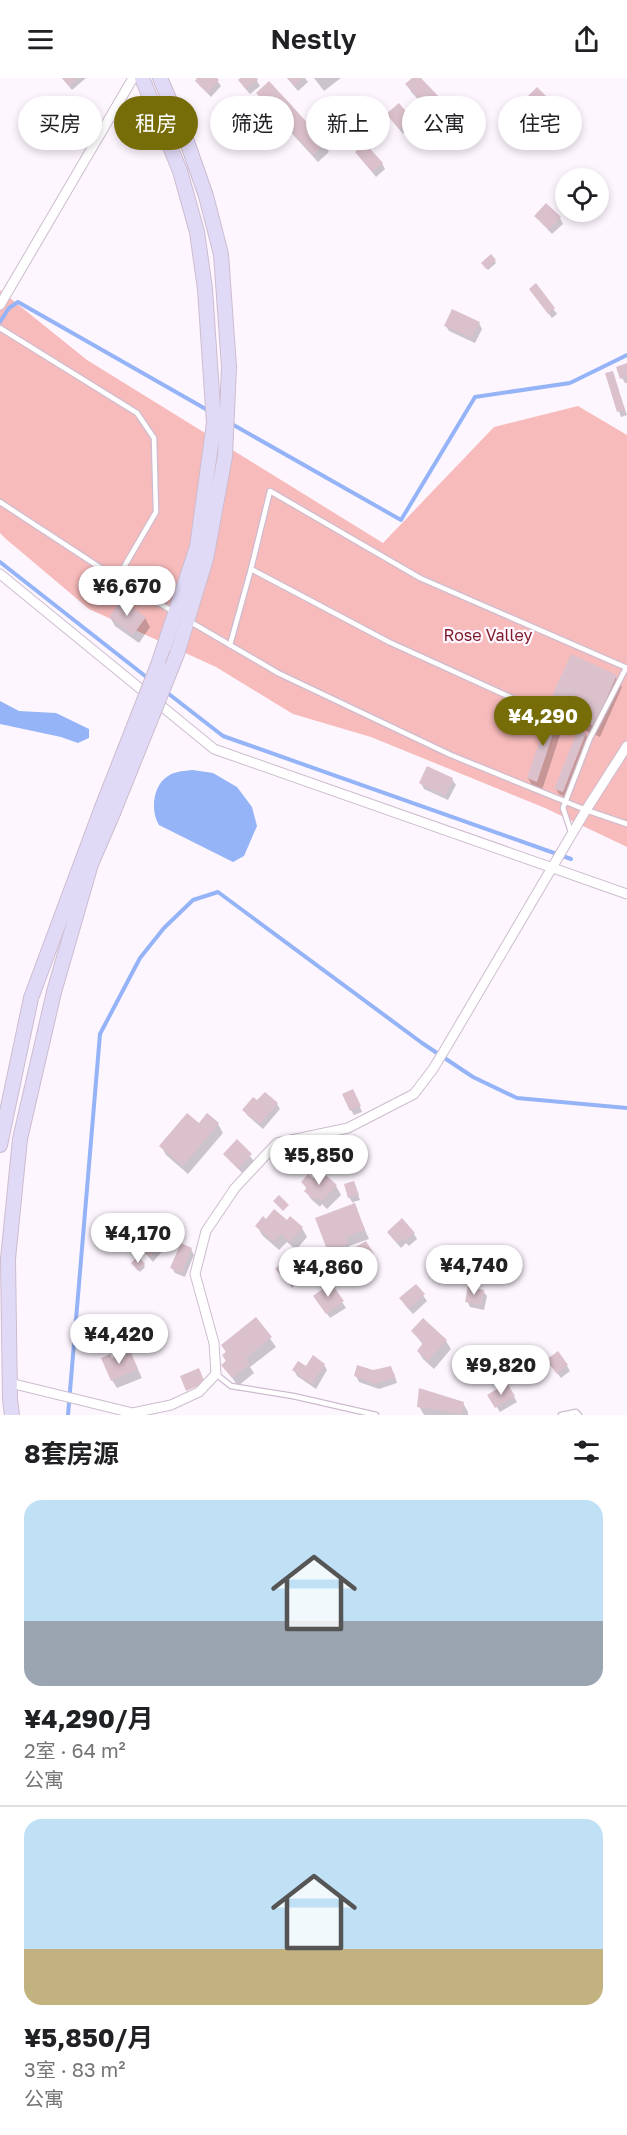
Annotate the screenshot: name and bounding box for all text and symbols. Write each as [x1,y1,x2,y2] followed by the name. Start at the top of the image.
[24,23,57,56] icon: menu
[271,23,356,55] text: Nestly
[570,23,603,56] icon: share
[18,96,102,150] chip: 买房
[114,96,198,150] chip: 租房
[210,96,294,150] chip: 筛选
[306,96,390,150] chip: 新上
[402,96,486,150] chip: 公寓
[498,96,582,150] chip: 住宅
[555,168,609,222] map controls
[555,168,609,222] button: locate
[78,566,176,617] pin: ¥6,670
[93,573,161,597] text: ¥6,670
[444,625,532,645] park label: Rose Valley
[494,696,592,747] pin: ¥4,290
[508,703,578,727] text: ¥4,290
[270,1135,368,1186] pin: ¥5,850
[284,1142,354,1166] text: ¥5,850
[89,1213,187,1264] pin: ¥4,170
[105,1220,171,1244] text: ¥4,170
[425,1245,523,1296] pin: ¥4,740
[279,1247,377,1298] pin: ¥4,860
[440,1252,508,1276] text: ¥4,740
[293,1254,363,1278] text: ¥4,860
[70,1314,168,1365] pin: ¥4,420
[84,1321,154,1345] text: ¥4,420
[452,1345,550,1396] pin: ¥9,820
[466,1352,536,1376] text: ¥9,820
[570,1435,603,1468] icon: filters
[24,1438,119,1469] text: 8套房源
[260,1539,368,1647] icon: home
[24,1703,153,1734] text: ¥4,290/月
[24,1738,126,1762] text: 2室 · 64 m²
[24,1767,64,1791] text: 公寓
[260,1858,368,1966] icon: home
[24,2022,153,2053] text: ¥5,850/月
[24,2057,126,2081] text: 3室 · 83 m²
[24,2086,64,2110] text: 公寓

